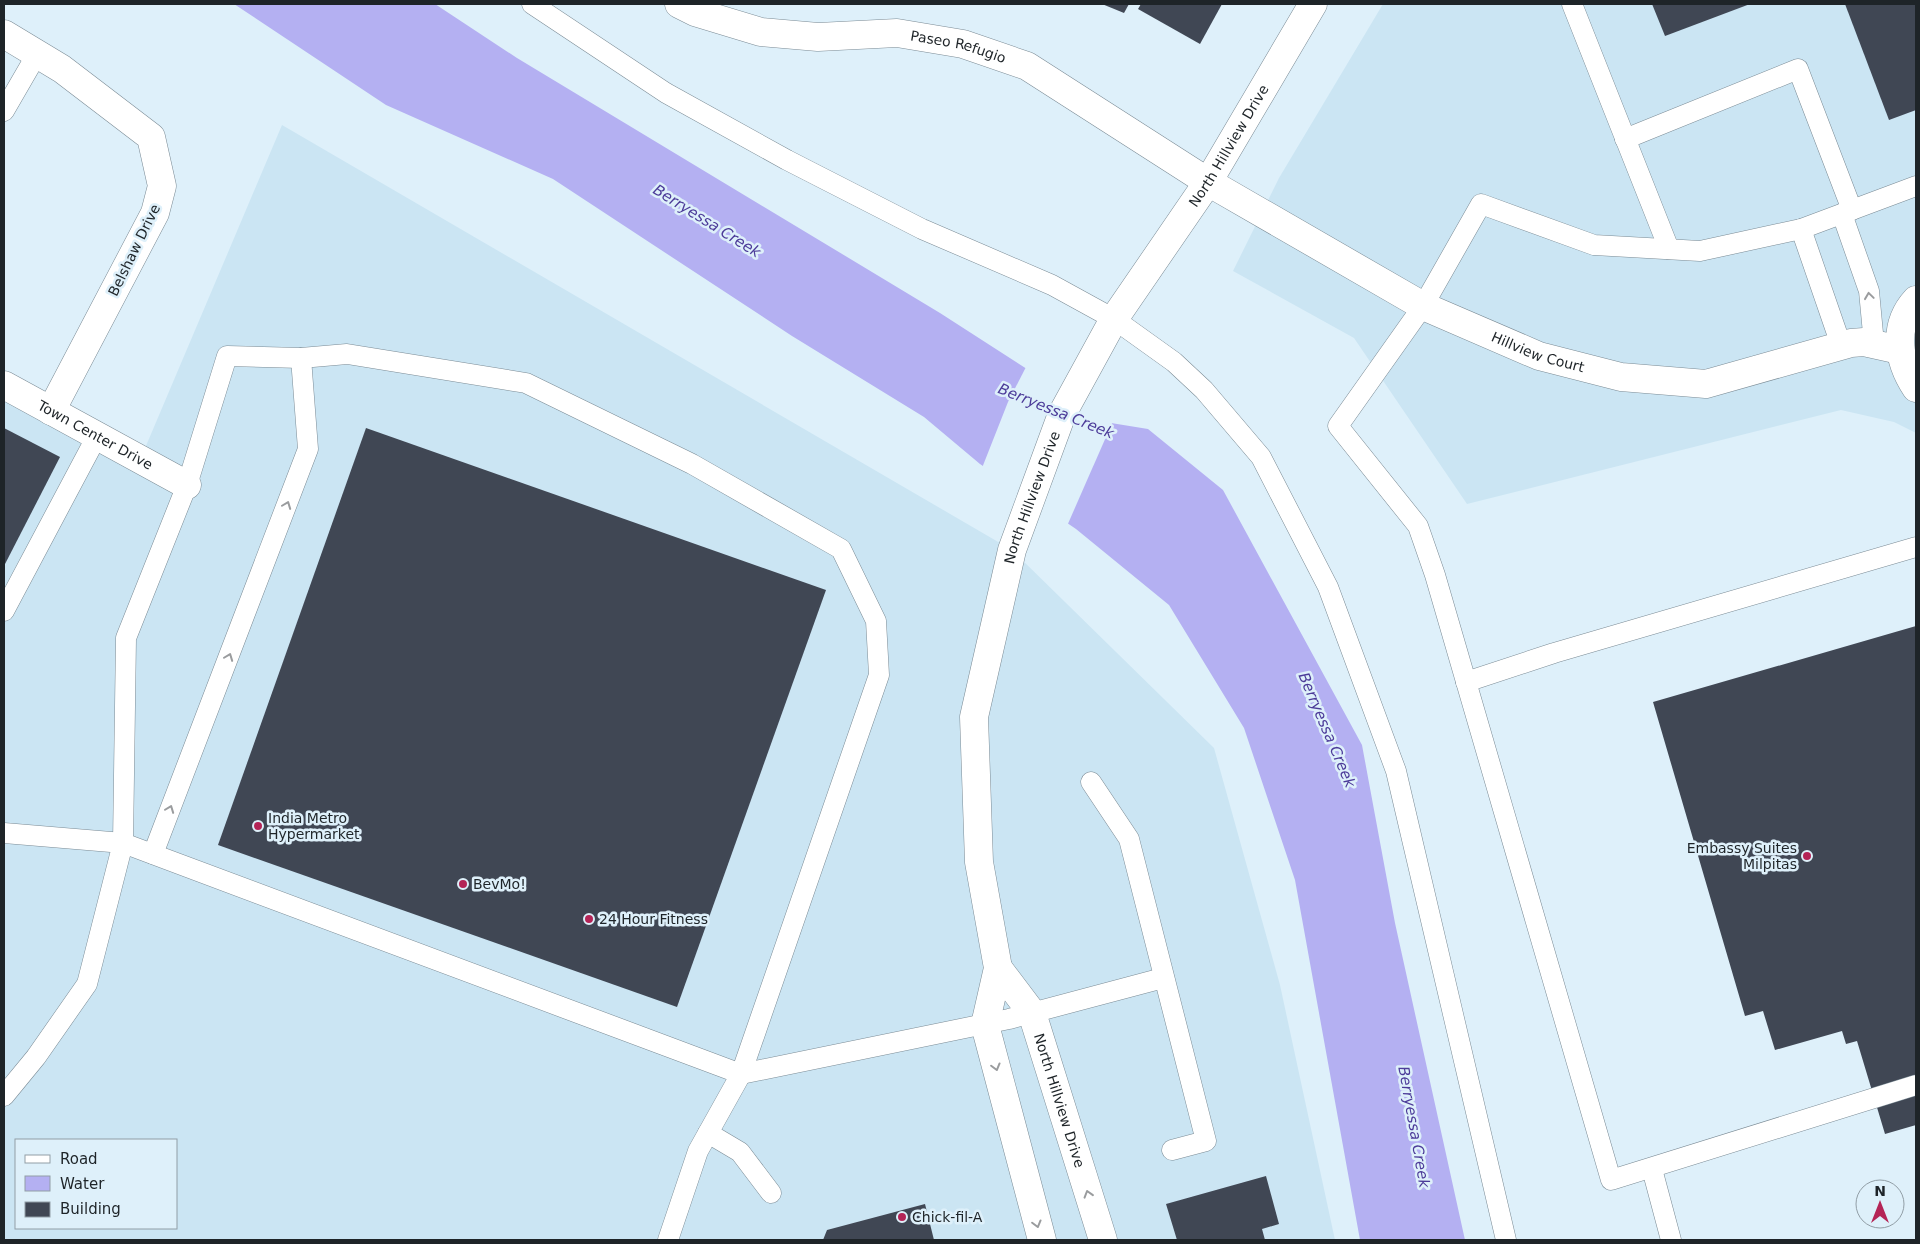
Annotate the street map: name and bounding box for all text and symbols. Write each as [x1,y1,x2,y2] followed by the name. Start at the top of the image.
[909,27,1008,66] street label: Paseo Refugio
[1185,82,1272,210] street label: North Hillview Drive
[650,181,765,262] water label: Berryessa Creek
[105,202,163,298] street label: Belshaw Drive
[1864,291,1875,299] one-way arrow
[1489,328,1586,375] street label: Hillview Court
[995,380,1118,443] water label: Berryessa Creek
[34,397,155,473] street label: Town Center Drive
[1001,429,1063,565] street label: North Hillview Drive
[281,501,291,510] one-way arrow
[222,653,233,662] one-way arrow
[1295,670,1360,791] water label: Berryessa Creek
[164,805,174,813] one-way arrow
[268,810,360,842] place label: India Metro Hypermarket
[252,820,264,832] marker: India Metro Hypermarket
[1687,840,1797,872] place label: Embassy Suites Milpitas
[1801,850,1813,862] marker: Embassy Suites Milpitas
[473,876,526,892] place label: BevMo!
[457,878,469,890] marker: BevMo!
[599,911,708,927] place label: 24 Hour Fitness
[583,913,595,925] marker: 24 Hour Fitness
[1031,1031,1088,1170] street label: North Hillview Drive
[990,1062,1001,1071] one-way arrow
[1394,1065,1434,1191] water label: Berryessa Creek
[15,1139,178,1229] legend
[60,1150,98,1168] text: Road
[60,1175,105,1193] text: Water
[1855,1179,1905,1229] north arrow
[1874,1183,1886,1199] text: N
[1084,1190,1094,1198] one-way arrow
[60,1200,121,1218] text: Building
[912,1209,983,1225] place label: Chick-fil-A
[896,1211,908,1223] marker: Chick-fil-A
[1032,1219,1042,1227] one-way arrow

